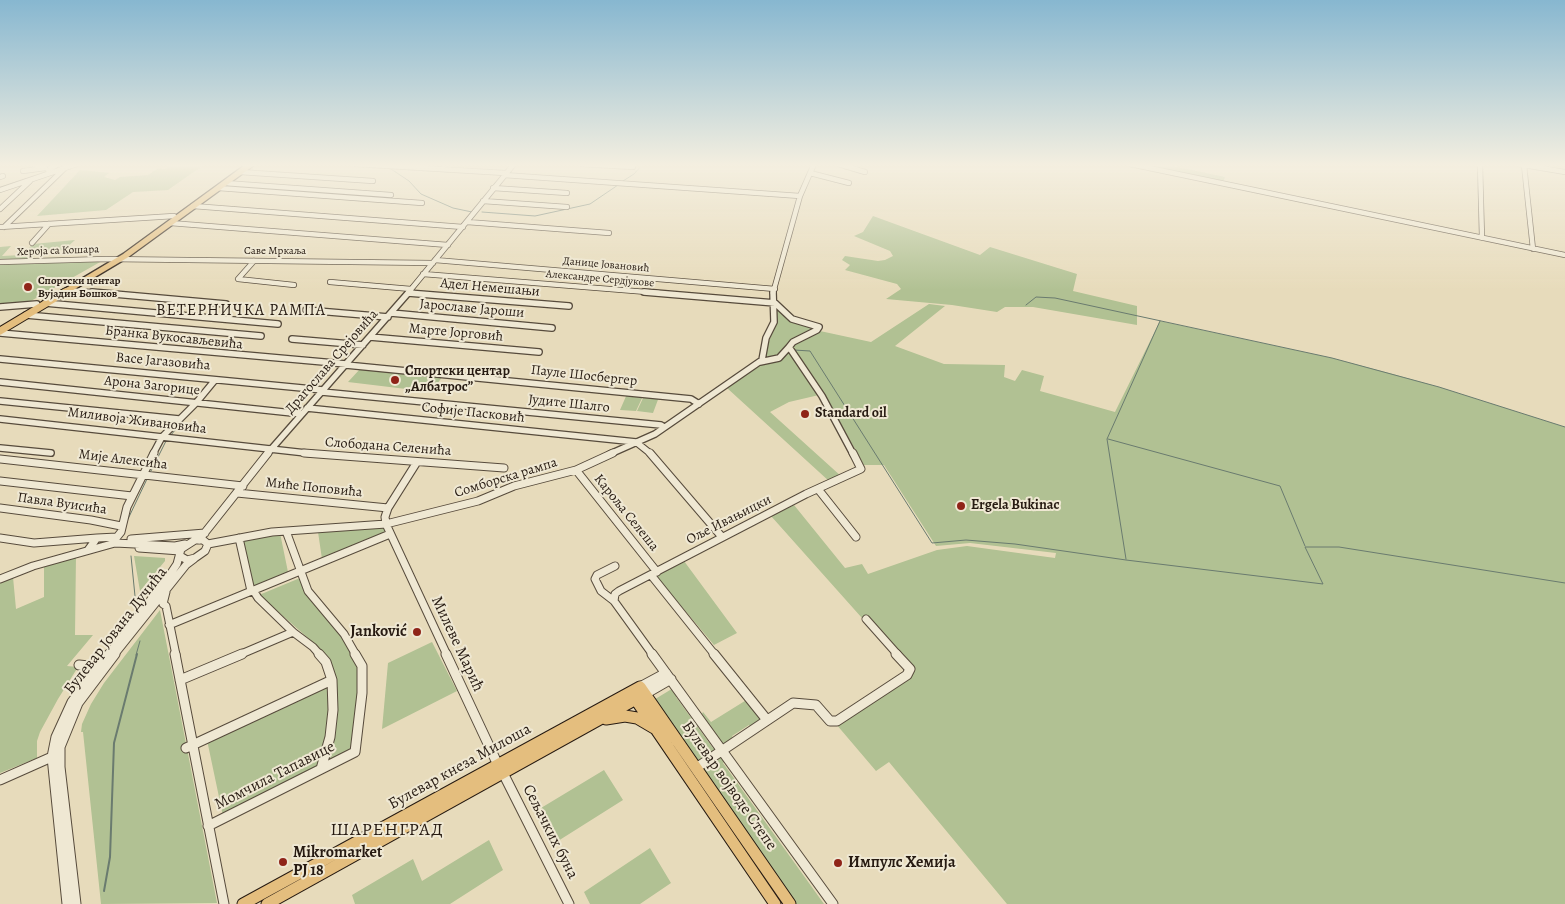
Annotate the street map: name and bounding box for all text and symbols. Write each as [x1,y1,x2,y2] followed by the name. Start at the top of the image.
[17,243,99,259] street label: Хероја са Кошара
[244,244,306,258] street label: Саве Мркаља
[562,255,650,275] street label: Данице Јовановић
[545,268,655,290] street label: Александре Сердјукове
[38,274,120,300] place label: Спортски центар Вујадин Бошков
[439,275,541,301] street label: Адел Немешањи
[22,281,34,293] marker: Спортски центар Вујадин Бошков
[419,296,525,322] street label: Јарославе Јароши
[154,301,328,321] district label: ВЕТЕРНИЧКА РАМПА
[282,306,382,418] street label: Драгослава Срејовића
[408,321,504,345] street label: Марте Јорговић
[104,322,244,354] street label: Бранка Вукосављевића
[115,350,211,374] street label: Васе Јагазовића
[530,362,638,390] street label: Пауле Шосбергер
[405,364,510,397] place label: Спортски центар „Албатрос”
[103,373,201,399] street label: Арона Загорице
[389,374,401,386] marker: Спортски центар „Албатрос”
[527,391,611,417] street label: Јудите Шалго
[421,399,525,427] street label: Софије Пасковић
[67,404,207,438] street label: Миливоја Живановића
[815,406,887,422] place label: Standard oil
[799,408,811,420] marker: Standard oil
[324,434,452,460] street label: Слободана Селенића
[78,446,168,474] street label: Мије Алексића
[453,454,559,502] street label: Сомборска рампа
[590,471,662,555] street label: Кароља Селеша
[265,475,363,501] street label: Миће Поповића
[16,489,108,519] street label: Павла Вуисића
[684,491,774,549] street label: Оље Ивањицки
[971,498,1060,514] place label: Ergela Bukinac
[955,500,967,512] marker: Ergela Bukinac
[60,563,172,699] street label: Булевар Јована Дучића
[426,593,488,695] street label: Милеве Марић
[350,622,407,642] place label: Janković
[411,626,423,638] marker: Janković
[677,718,781,854] street label: Булевар војводе Степе
[385,720,535,814] street label: Булевар кнеза Милоша
[212,737,338,815] street label: Момчила Тапавице
[518,782,582,882] street label: Сељачких буна
[329,820,445,842] district label: ШАРЕНГРАД
[293,843,382,881] place label: Mikromarket PJ 18
[848,853,956,873] place label: Импулс Хемија
[277,856,289,868] marker: Mikromarket PJ 18
[832,857,844,869] marker: Импулс Хемија

